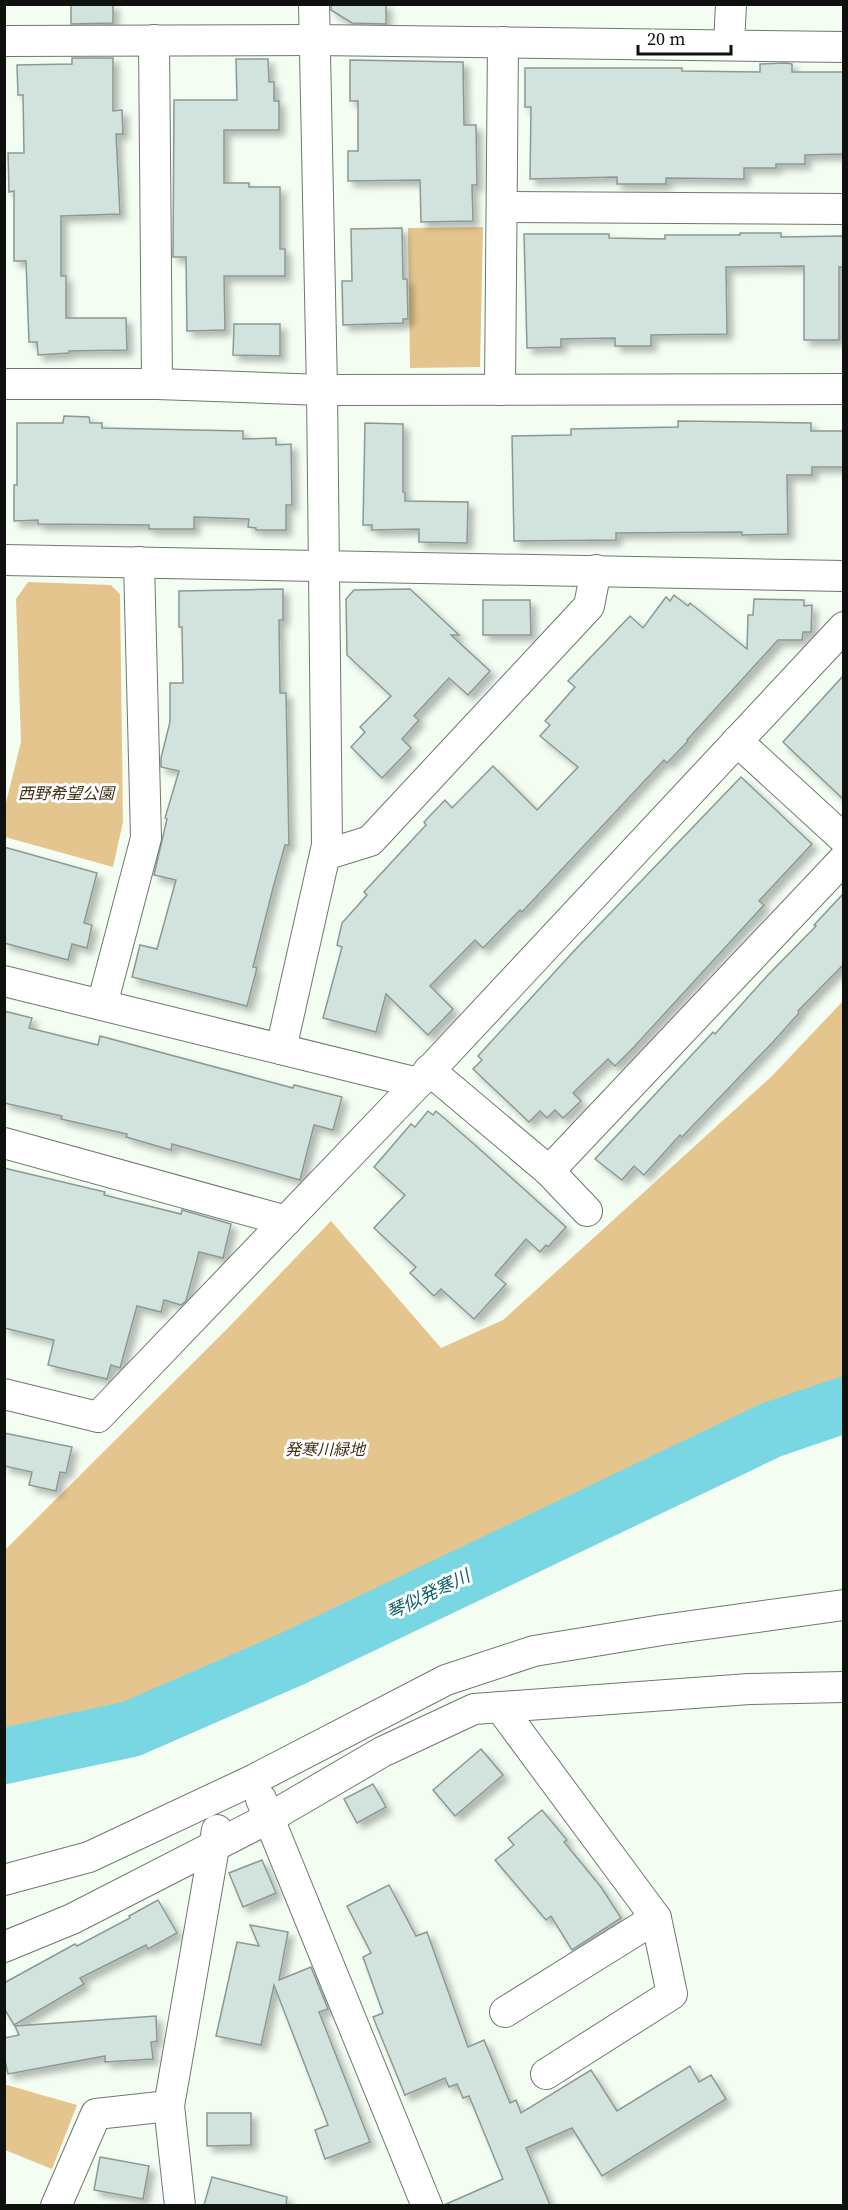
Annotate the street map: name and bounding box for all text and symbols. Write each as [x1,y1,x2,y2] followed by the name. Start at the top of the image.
[638,18,731,56] scale bar
[647,26,685,51] text: 20 m
[18,782,116,804] park label: 西野希望公園
[285,1438,367,1460] park label: 発寒川緑地
[382,1562,476,1625] water label: 琴似発寒川

